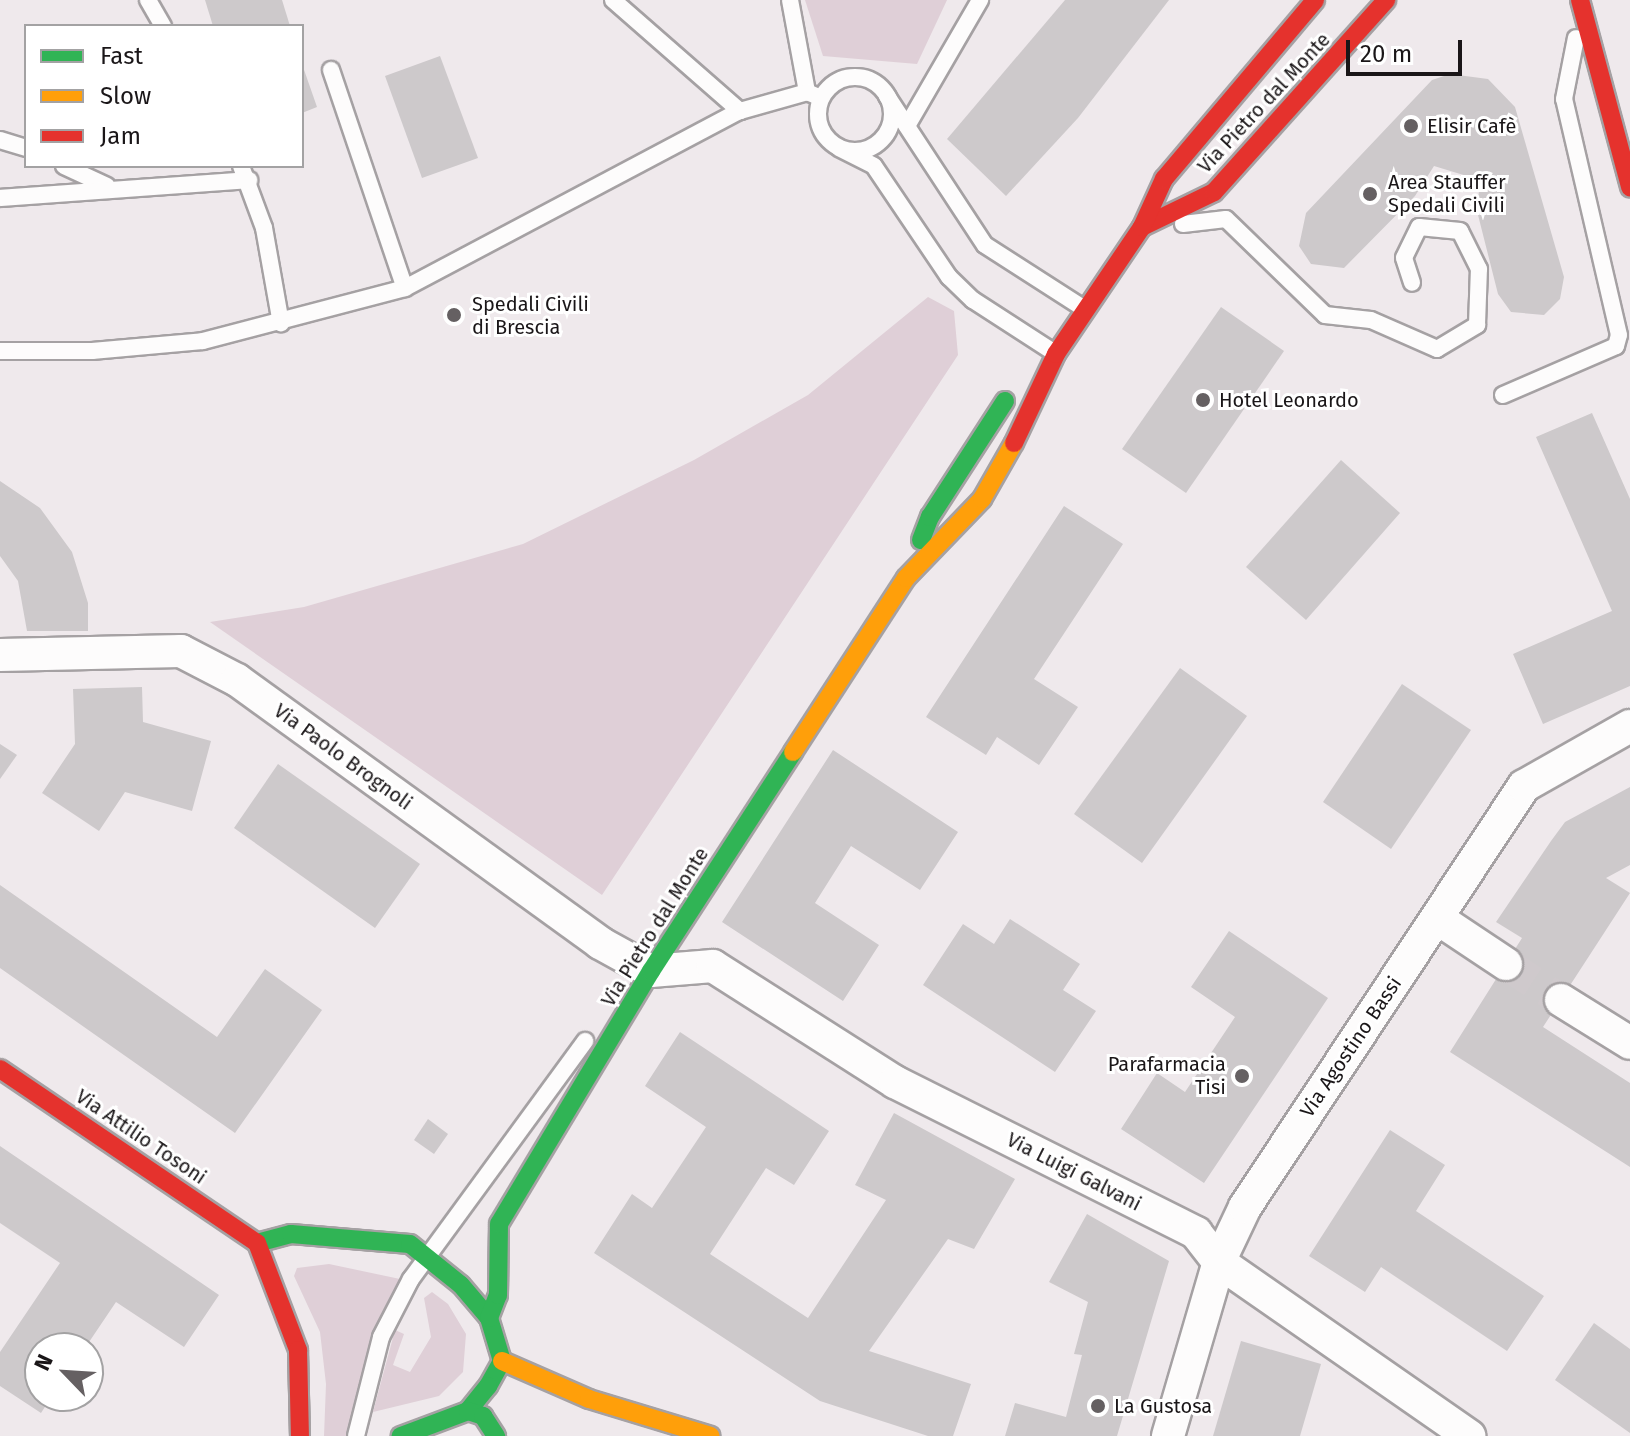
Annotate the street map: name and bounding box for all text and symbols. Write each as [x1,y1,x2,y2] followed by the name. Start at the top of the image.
[24,24,304,168] legend
[1350,24,1466,74] scale bar
[1193,28,1335,178] street label: Via Pietro dal Monte
[1360,40,1412,68] text: 20 m
[100,42,143,70] text: Fast
[100,82,151,110] text: Slow
[1427,114,1516,138] place label: Elisir Cafè
[1402,117,1420,135] marker: Elisir Cafè
[100,122,141,150] text: Jam
[1388,170,1506,217] place label: Area Stauffer Spedali Civili
[1359,183,1381,205] marker: Area Stauffer Spedali Civili
[472,292,589,339] place label: Spedali Civili di Brescia
[443,304,465,326] marker: Spedali Civili di Brescia
[1219,388,1359,412] place label: Hotel Leonardo
[1194,391,1212,409] marker: Hotel Leonardo
[269,699,417,815] street label: Via Paolo Brognoli
[596,843,714,1011] street label: Via Pietro dal Monte
[1295,972,1407,1122] street label: Via Agostino Bassi
[1108,1052,1226,1099] place label: Parafarmacia Tisi
[1233,1067,1251,1085] marker: Parafarmacia Tisi
[71,1084,211,1190] street label: Via Attilio Tosoni
[1003,1128,1145,1216] street label: Via Luigi Galvani
[24,1332,104,1412] north arrow
[28,1350,59,1375] text: N
[1114,1394,1212,1418] place label: La Gustosa
[1089,1397,1107,1415] marker: La Gustosa

